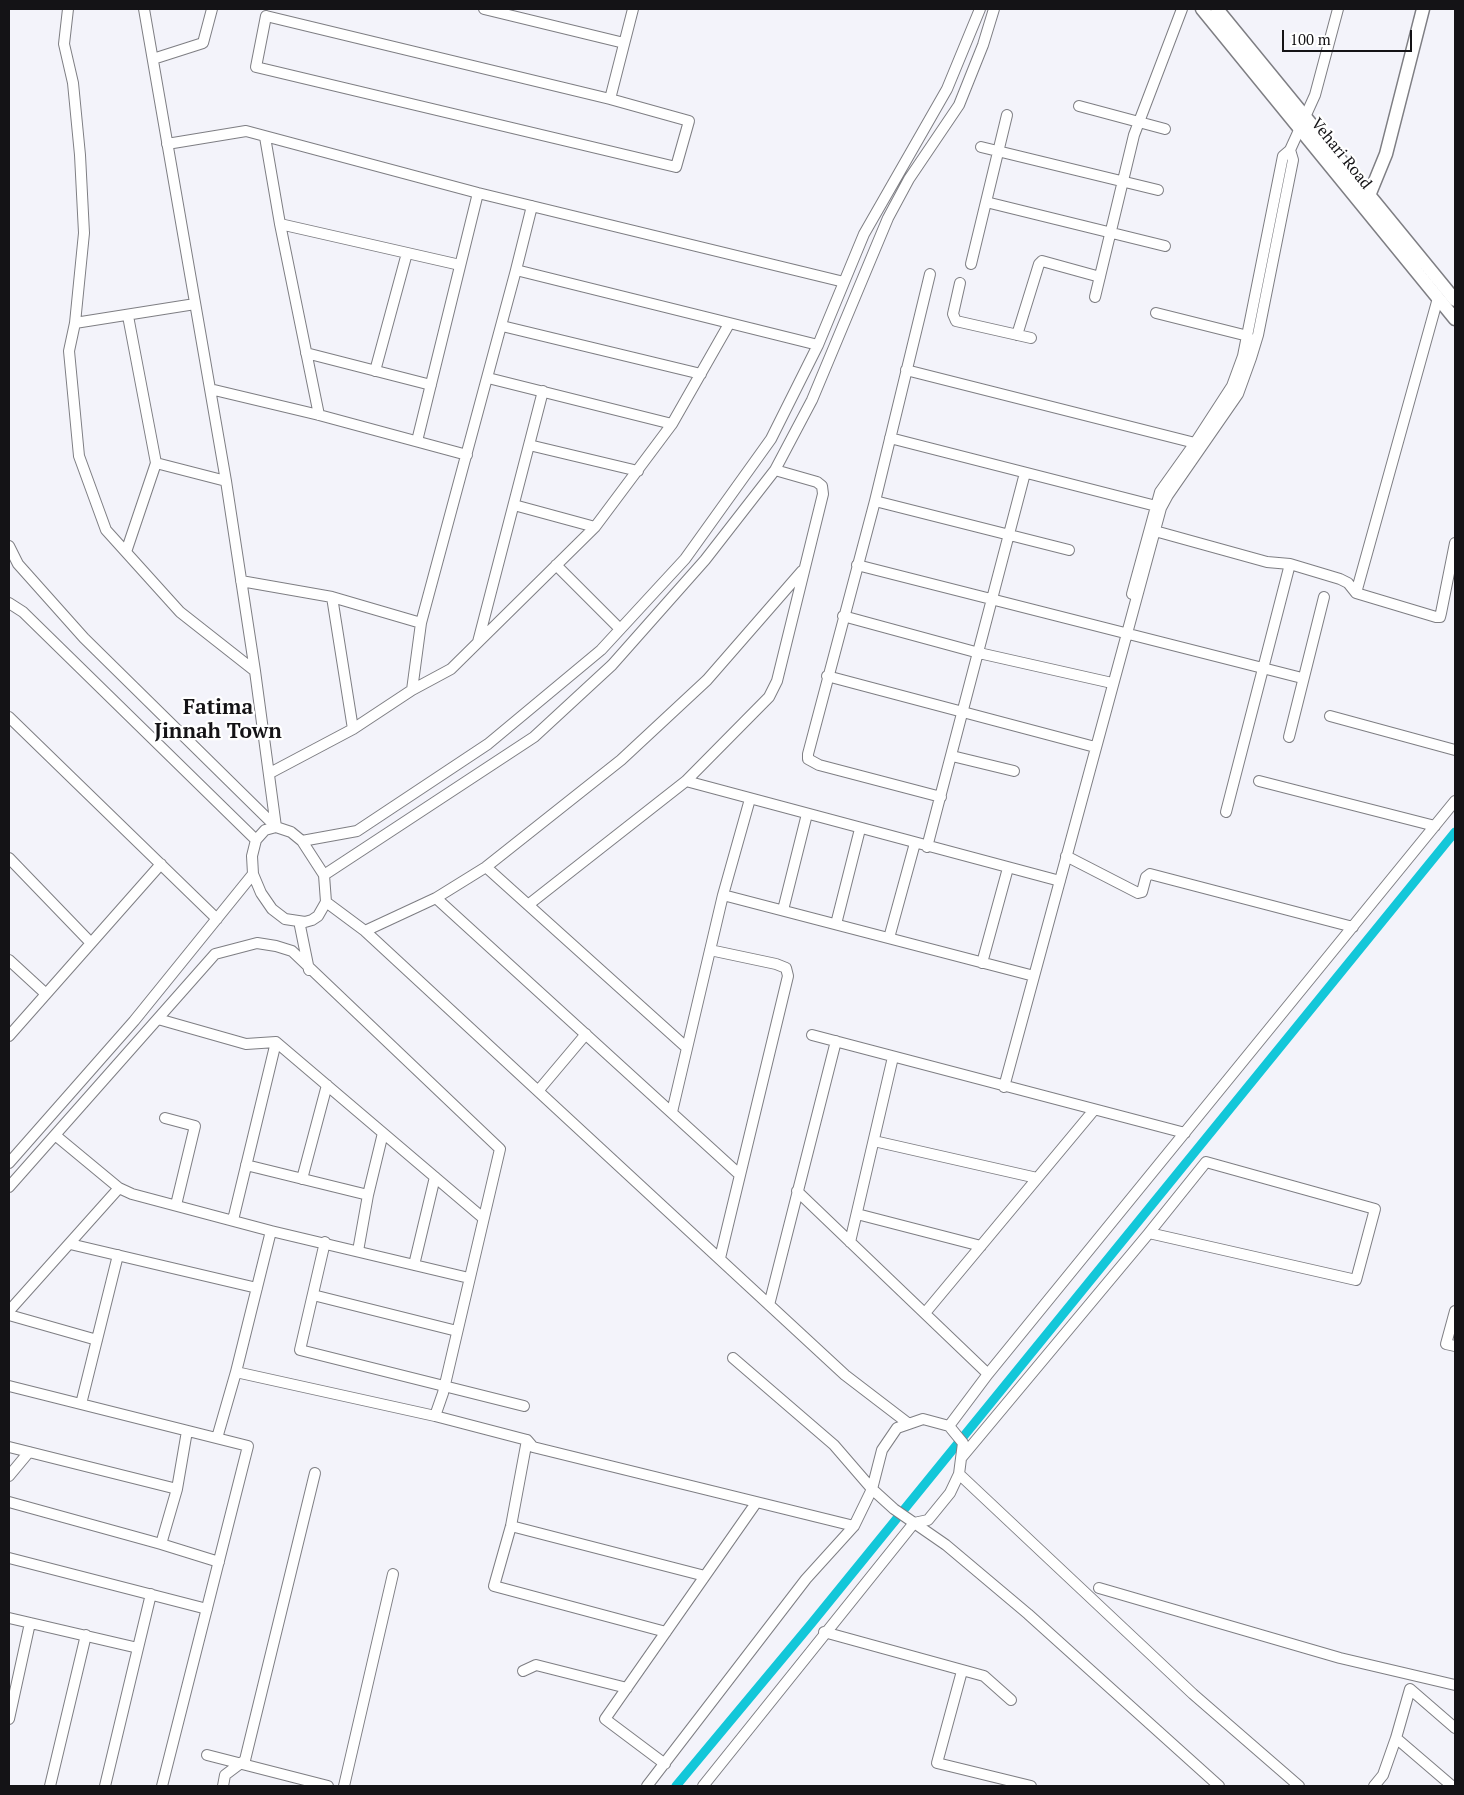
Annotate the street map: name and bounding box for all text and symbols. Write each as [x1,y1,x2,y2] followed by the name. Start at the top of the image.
[1284,20,1414,52] scale bar
[1290,29,1331,49] text: 100 m
[1307,115,1375,193] street label: Vehari Road
[154,695,282,745] district label: Fatima Jinnah Town

